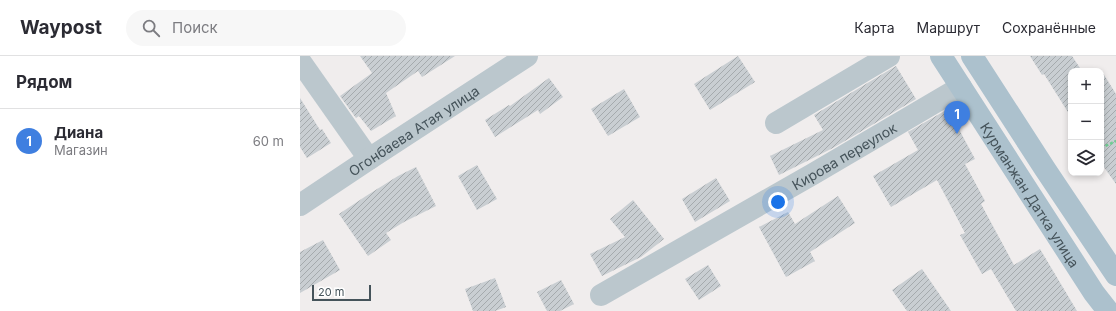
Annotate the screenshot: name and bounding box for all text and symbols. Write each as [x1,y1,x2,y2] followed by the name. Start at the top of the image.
[126,10,406,46] search box
[20,16,102,39] text: Waypost
[140,17,162,39] icon: search
[172,18,218,37] text: Поиск
[854,19,895,36] text: Карта
[917,19,980,36] text: Маршрут
[1002,19,1096,36] text: Сохранённые
[1068,68,1104,176] map controls
[1068,68,1104,104] button: +
[16,72,72,92] text: Рядом
[345,81,482,179] street label: Огонбаева Атая улица
[944,101,970,134] pin: 1
[1068,104,1104,140] button: −
[788,118,900,193] street label: Кирова переулок
[978,119,1083,270] street label: Курманжан Датка улица
[54,123,103,142] text: Диана
[26,133,32,149] text: 1
[253,133,284,149] text: 60 m
[1068,140,1104,176] button: layers
[54,142,108,158] text: Магазин
[768,192,788,212] your location
[312,283,371,302] scale bar
[318,285,344,299] text: 20 m

